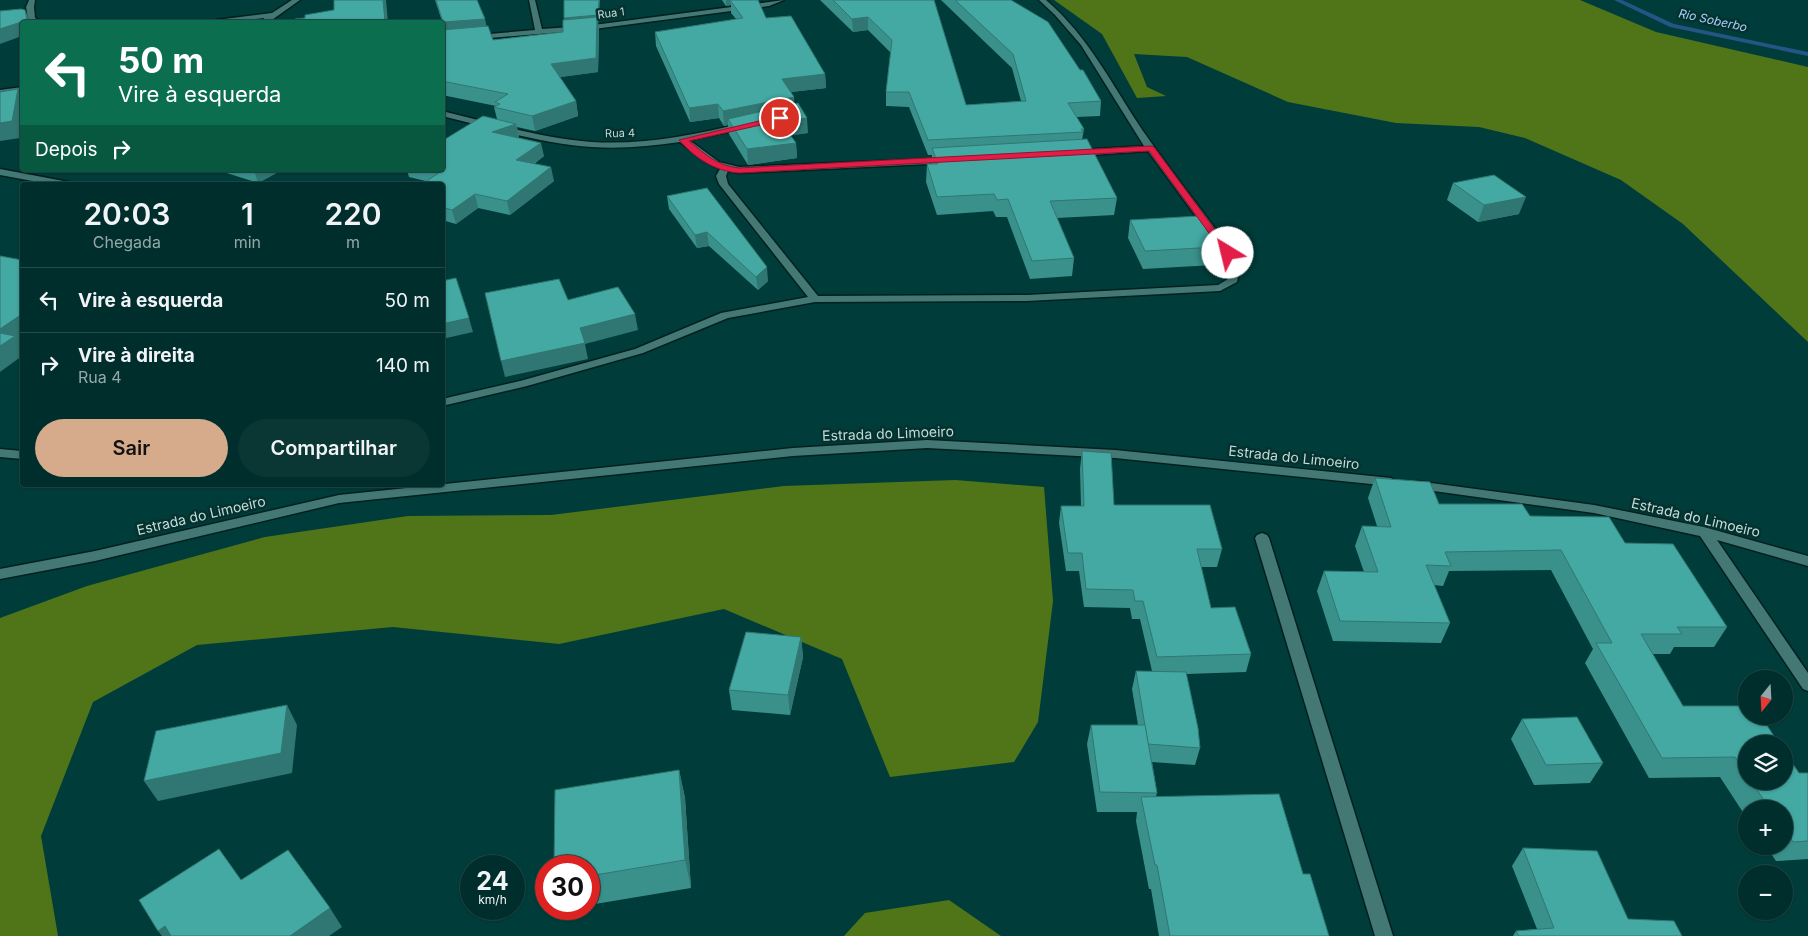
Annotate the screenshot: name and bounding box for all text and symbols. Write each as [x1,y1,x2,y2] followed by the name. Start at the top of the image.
[597,4,625,22] street label: Rua 1
[1677,5,1749,35] water label: Rio Soberbo
[118,39,204,81] text: 50 m
[35,40,100,105] icon: left
[118,81,281,107] text: Vire à esquerda
[759,97,801,139] pin
[766,104,794,132] icon: arrive
[605,126,635,140] street label: Rua 4
[107,135,135,163] icon: right
[35,138,97,161] text: Depois
[83,196,170,232] text: 20:03
[241,196,254,232] text: 1
[324,196,382,232] text: 220
[1201,226,1253,278] position arrow
[93,232,161,252] text: Chegada
[234,232,261,252] text: min
[346,232,360,252] text: m
[35,286,63,314] icon: left
[78,289,223,312] text: Vire à esquerda
[384,289,430,312] text: 50 m
[78,344,195,367] text: Vire à direita
[35,351,63,379] icon: right
[376,354,430,377] text: 140 m
[78,367,122,387] text: Rua 4
[35,419,228,477] button: Sair
[238,419,430,477] button: Compartilhar
[822,422,954,444] street label: Estrada do Limoeiro
[1228,442,1360,472] street label: Estrada do Limoeiro
[135,492,267,538] street label: Estrada do Limoeiro
[1630,494,1762,540] street label: Estrada do Limoeiro
[1738,670,1792,725] north arrow
[1738,670,1793,920] map controls
[1738,735,1793,790] button: layers
[1738,800,1793,855] button: +
[535,855,600,920] speed limit sign: 30
[1738,865,1793,920] button: −
[476,866,509,896] text: 24
[478,892,507,907] text: km/h

